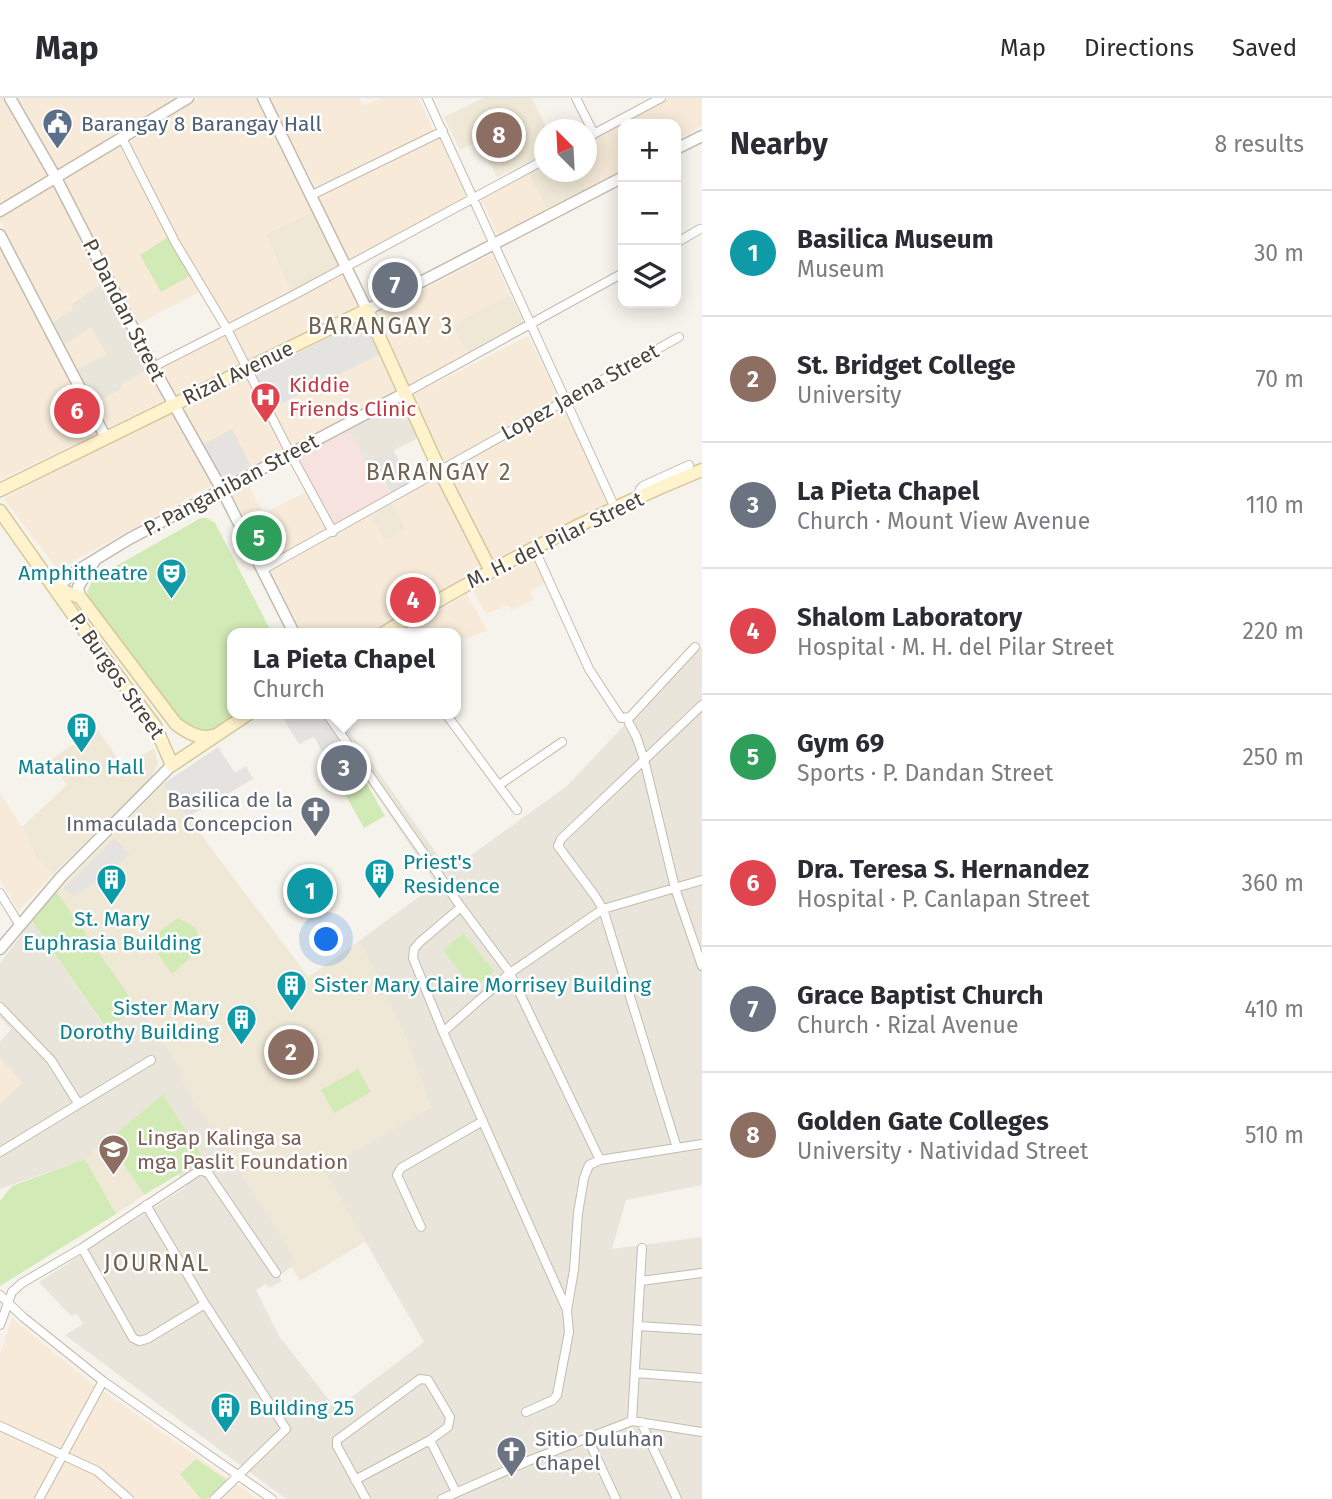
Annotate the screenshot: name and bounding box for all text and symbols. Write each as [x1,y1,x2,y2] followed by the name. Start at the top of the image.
[35,28,99,68] text: Map
[1000,34,1046,62] text: Map
[1084,34,1194,62] text: Directions
[1232,34,1297,62] text: Saved
[41,107,75,151] public building icon: Barangay 8 Barangay Hall
[476,109,522,161] pin: 8
[81,111,322,137] place label: Barangay 8 Barangay Hall
[534,119,597,182] north arrow
[618,119,681,308] map controls
[618,119,681,182] button: +
[730,126,828,162] text: Nearby
[1215,130,1304,158] text: 8 results
[618,182,681,245] button: −
[797,224,994,255] text: Basilica Museum
[77,235,171,386] street label: P. Dandan Street
[748,239,758,267] text: 1
[1254,239,1304,267] text: 30 m
[618,245,681,308] button: layers
[797,255,885,283] text: Museum
[372,259,418,311] pin: 7
[308,312,454,340] district label: BARANGAY 3
[178,335,298,411] street label: Rizal Avenue
[497,338,664,446] street label: Lopez Jaena Street
[797,350,1016,381] text: St. Bridget College
[747,365,759,393] text: 2
[1255,365,1304,393] text: 70 m
[289,372,416,422] place label: Kiddie Friends Clinic
[249,380,283,424] hospital icon: Kiddie Friends Clinic
[797,381,901,409] text: University
[54,385,100,437] pin: 6
[139,428,323,542] street label: P. Panganiban Street
[366,458,512,486] district label: BARANGAY 2
[797,476,979,507] text: La Pieta Chapel
[462,486,648,594] street label: M. H. del Pilar Street
[747,491,759,519] text: 3
[1246,491,1304,519] text: 110 m
[797,507,1090,535] text: Church · Mount View Avenue
[236,512,282,564] pin: 5
[154,556,188,600] theatre icon: Amphitheatre
[18,560,148,586] place label: Amphitheatre
[390,574,436,626] pin: 4
[797,602,1022,633] text: Shalom Laboratory
[64,608,170,745] street label: P. Burgos Street
[747,617,760,645] text: 4
[1243,617,1304,645] text: 220 m
[227,628,461,719] popup
[797,633,1114,661] text: Hospital · M. H. del Pilar Street
[253,644,435,675] text: La Pieta Chapel
[253,675,325,703] text: Church
[64,710,98,754] building icon: Matalino Hall
[797,728,884,759] text: Gym 69
[321,742,367,794] pin: 3
[747,743,759,771] text: 5
[1242,743,1304,771] text: 250 m
[18,754,144,780] place label: Matalino Hall
[797,759,1053,787] text: Sports · P. Dandan Street
[66,787,293,837] place label: Basilica de la Inmaculada Concepcion
[299,795,333,839] church icon: Basilica de la Inmaculada Concepcion
[403,849,500,899] place label: Priest's Residence
[797,854,1089,885] text: Dra. Teresa S. Hernandez
[363,857,397,901] building icon: Priest's Residence
[95,862,129,906] building icon: St. Mary Euphrasia Building
[287,865,333,917] pin: 1
[747,869,759,897] text: 6
[1242,869,1304,897] text: 360 m
[797,885,1090,913] text: Hospital · P. Canlapan Street
[23,906,201,956] place label: St. Mary Euphrasia Building
[309,922,343,956] your location
[274,968,308,1012] building icon: Sister Mary Claire Morrisey Building
[314,972,651,998] place label: Sister Mary Claire Morrisey Building
[797,980,1044,1011] text: Grace Baptist Church
[59,995,220,1045] place label: Sister Mary Dorothy Building
[748,995,758,1023] text: 7
[1244,995,1304,1023] text: 410 m
[225,1003,259,1047] building icon: Sister Mary Dorothy Building
[797,1011,1018,1039] text: Church · Rizal Avenue
[268,1026,314,1078] pin: 2
[797,1106,1049,1137] text: Golden Gate Colleges
[746,1121,760,1149] text: 8
[1245,1121,1304,1149] text: 510 m
[137,1125,348,1175] place label: Lingap Kalinga sa mga Paslit Foundation
[97,1133,131,1177] school or university icon: Lingap Kalinga sa mga Paslit Foundation
[797,1137,1088,1165] text: University · Natividad Street
[104,1249,210,1277] district label: JOURNAL
[209,1391,243,1435] building icon: Building 25
[249,1395,354,1421] place label: Building 25
[535,1426,664,1476] place label: Sitio Duluhan Chapel
[495,1434,529,1478] church icon: Sitio Duluhan Chapel

